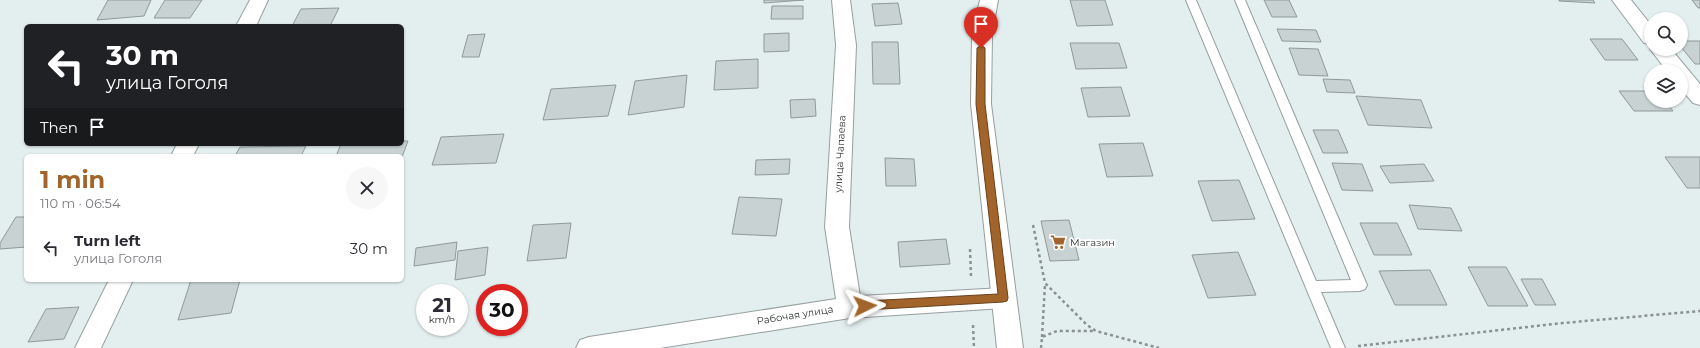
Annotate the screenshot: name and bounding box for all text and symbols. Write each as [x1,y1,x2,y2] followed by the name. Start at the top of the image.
[964,7.0,998,48] pin
[1644,12,1688,108] map controls
[1644,12,1688,56] button: search
[970,13,992,35] icon: arrive
[106,38,179,72] text: 30 m
[40,40,92,92] icon: left
[1644,64,1688,108] button: layers
[106,72,228,94] text: улица Гоголя
[831,115,849,194] street label: улица Чапаева
[86,116,108,138] icon: arrive
[40,118,78,137] text: Then
[40,165,105,194] text: 1 min
[346,167,388,209] button: close
[40,195,121,211] text: 110 m · 06:54
[74,231,141,250] text: Turn left
[1049,233,1067,251] supermarket icon: Магазин
[1070,236,1115,249] place label: Магазин
[40,237,62,259] icon: left
[350,239,388,258] text: 30 m
[74,250,162,266] text: улица Гоголя
[476,284,528,336] speed limit sign: 30
[844,285,886,327] position arrow
[432,293,452,317] text: 21
[756,303,834,327] street label: Рабочая улица
[429,313,455,326] text: km/h

